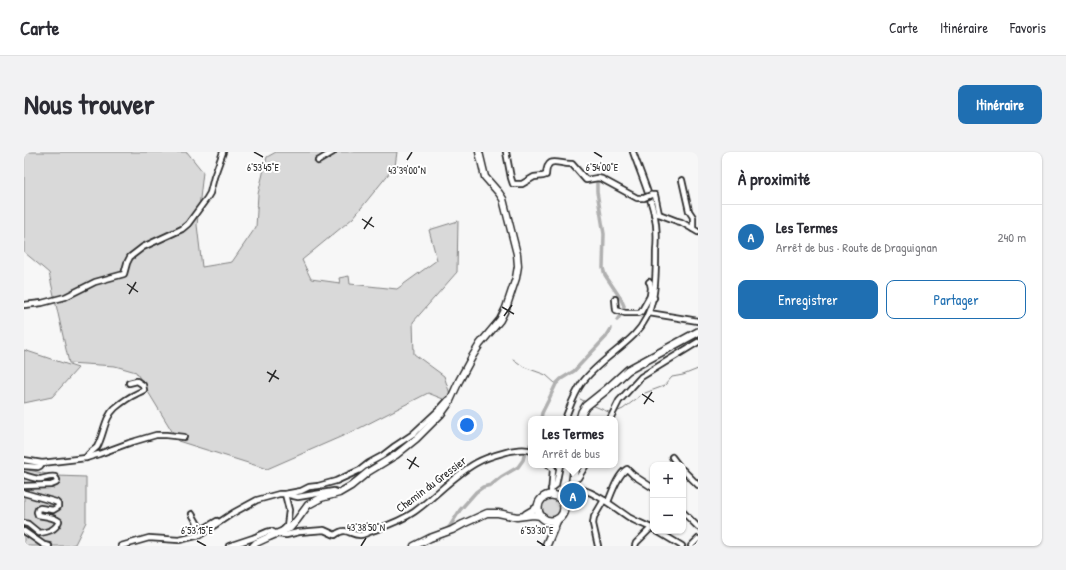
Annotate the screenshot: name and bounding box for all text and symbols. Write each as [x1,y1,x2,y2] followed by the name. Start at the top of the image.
[20,15,59,41] text: Carte
[889,18,918,37] text: Carte
[940,18,988,37] text: Itinéraire
[1010,18,1046,37] text: Favoris
[24,85,155,123] text: Nous trouver
[958,85,1042,124] button: Itinéraire
[247,161,280,174] text: 6°53'45"E
[586,161,619,174] text: 6°54'00"E
[388,164,426,177] text: 43°39'00"N
[738,167,810,190] text: À proximité
[776,217,838,238] text: Les Termes
[748,228,754,246] text: A
[997,228,1026,246] text: 240 m
[776,238,937,256] text: Arrêt de bus · Route de Draguignan
[738,280,878,319] button: Enregistrer
[886,280,1026,319] button: Partager
[457,415,477,435] your location
[528,416,618,468] popup
[542,423,604,444] text: Les Termes
[542,444,600,462] text: Arrêt de bus
[392,452,470,516] street label: Chemin du Gressier
[650,462,686,534] map controls
[650,462,686,498] button: +
[560,481,586,511] pin: A
[650,498,686,534] button: −
[347,521,385,534] text: 43°38'50"N
[181,524,214,537] text: 6°53'15"E
[520,524,554,537] text: 6°53'30"E

